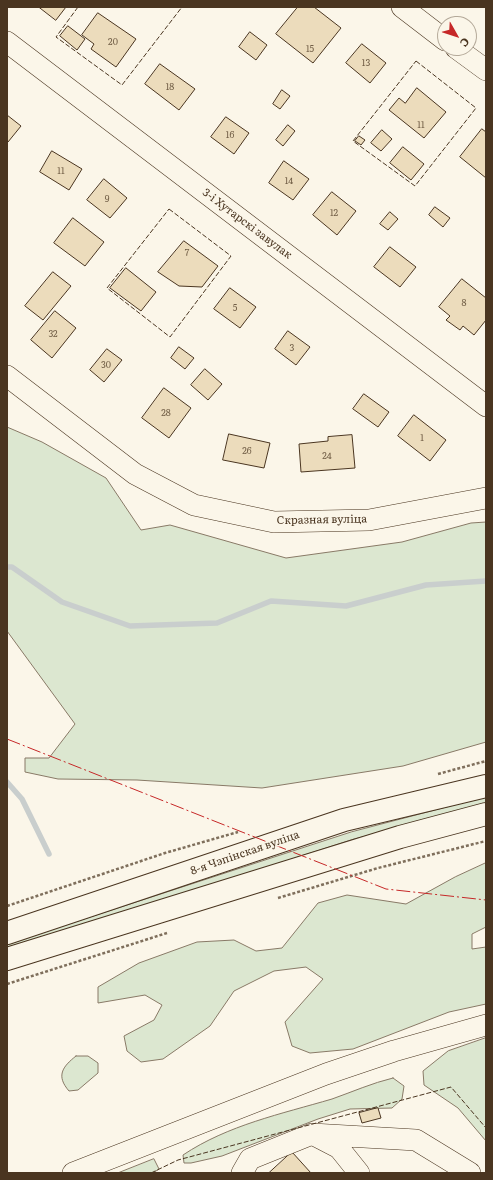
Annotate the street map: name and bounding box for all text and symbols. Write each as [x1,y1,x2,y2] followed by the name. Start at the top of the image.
[437,16,477,56] north arrow
[457,35,474,51] text: С
[108,37,118,47] house number: 20
[306,44,314,54] house number: 15
[362,58,370,68] house number: 13
[166,82,174,92] house number: 18
[417,120,425,130] house number: 11
[226,130,234,140] house number: 16
[57,166,65,176] house number: 11
[285,176,293,186] house number: 14
[200,186,294,262] street label: 3-і Хутарскі завулак
[105,194,109,204] house number: 9
[330,208,338,218] house number: 12
[185,248,189,258] house number: 7
[462,298,466,308] house number: 8
[233,303,237,313] house number: 5
[48,329,58,339] house number: 32
[290,343,294,353] house number: 3
[101,360,111,370] house number: 30
[161,408,171,418] house number: 28
[420,433,424,443] house number: 1
[242,446,252,456] house number: 26
[322,451,332,461] house number: 24
[277,513,367,527] street label: Скразная вуліца
[189,828,301,878] street label: 8-я Чэпінская вуліца

